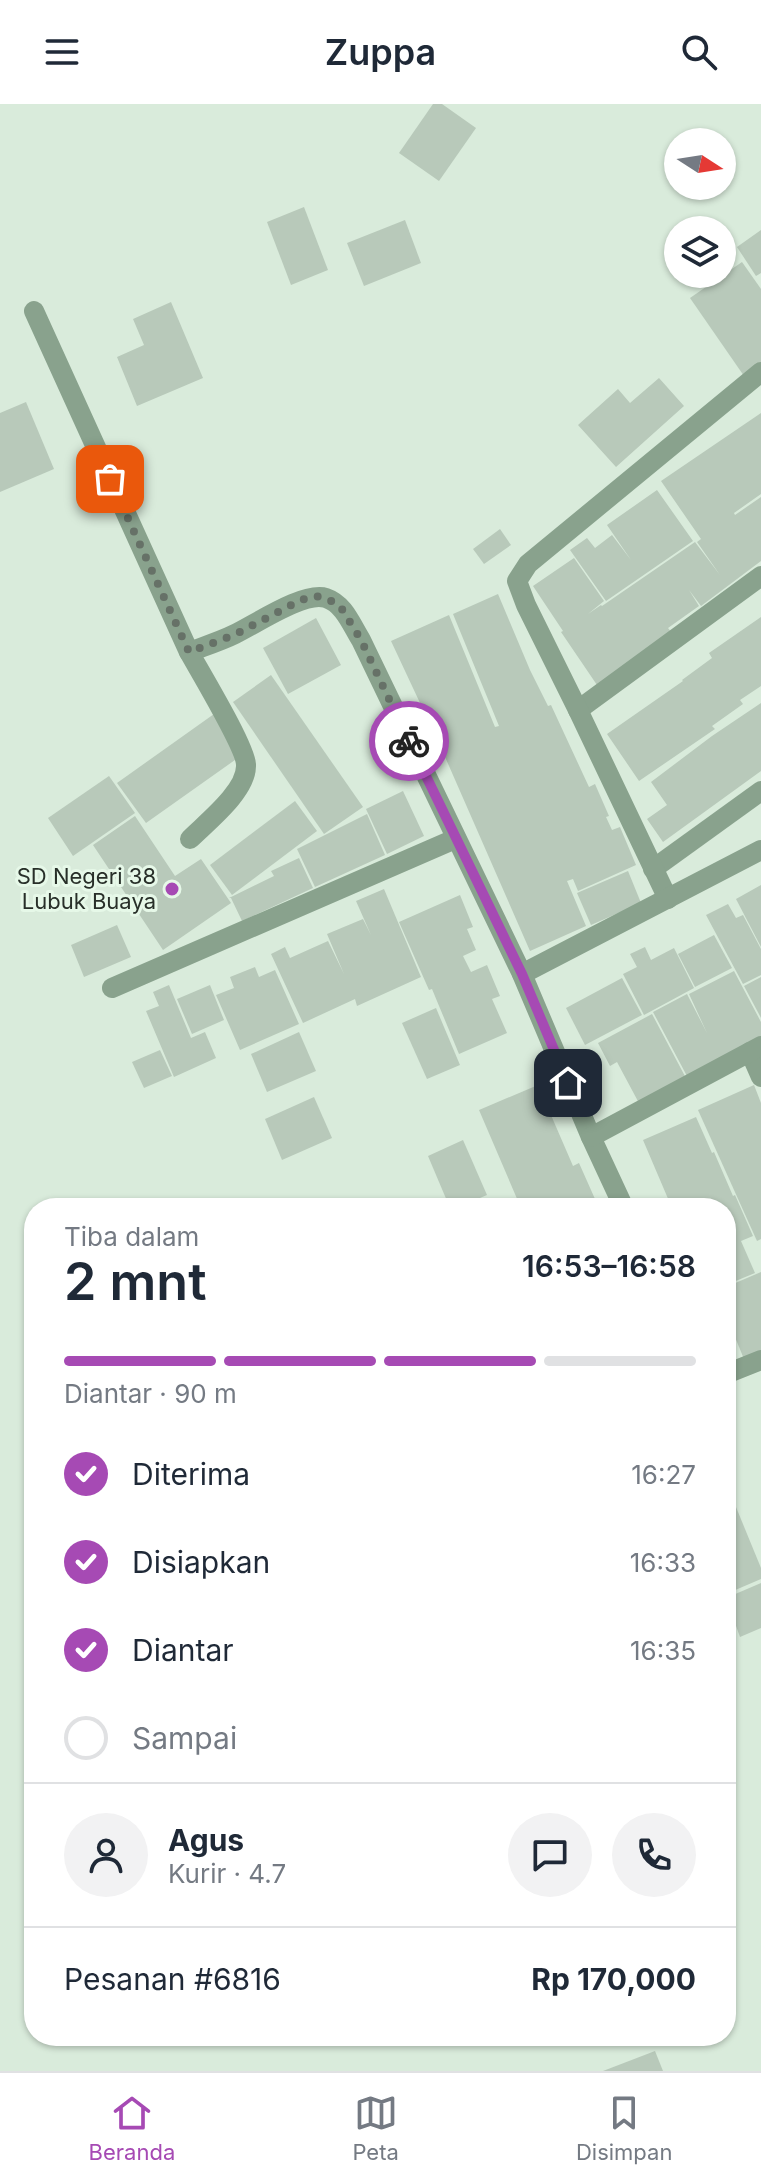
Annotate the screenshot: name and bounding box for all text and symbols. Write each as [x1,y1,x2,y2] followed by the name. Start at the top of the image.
[40,30,84,74] icon: menu
[325,30,436,74] text: Zuppa
[677,30,721,74] icon: search
[664,128,736,200] north arrow
[664,128,736,288] map controls
[664,216,736,288] button: layers
[76,445,144,513] pin
[88,457,132,501] icon: bag
[369,701,449,781] courier
[387,719,431,763] icon: bike
[17,863,156,914] place label: SD Negeri 38 Lubuk Buaya
[163,880,181,898] marker: SD Negeri 38 Lubuk Buaya
[534,1049,602,1117] pin
[546,1061,590,1105] icon: home
[64,1221,199,1252] text: Tiba dalam
[522,1248,696,1284] text: 16:53–16:58
[64,1250,207,1313] text: 2 mnt
[64,1378,237,1409] text: Diantar · 90 m
[64,1452,108,1496] icon: check
[132,1456,250,1492] text: Diterima
[631,1459,696,1490] text: 16:27
[64,1540,108,1584] icon: check
[132,1544,270,1580] text: Disiapkan
[630,1547,696,1578] text: 16:33
[64,1628,108,1672] icon: check
[132,1632,234,1668] text: Diantar
[630,1635,696,1666] text: 16:35
[132,1720,237,1756] text: Sampai
[64,1813,148,1897] button: person
[508,1813,592,1897] button: chat
[612,1813,696,1897] button: phone
[168,1822,244,1858] text: Agus
[168,1858,286,1889] text: Kurir · 4.7
[64,1961,281,1997] text: Pesanan #6816
[531,1961,696,1997] text: Rp 170,000
[89,2091,175,2165] tab: Beranda
[352,2091,399,2165] tab: Peta
[576,2091,672,2165] tab: Disimpan

